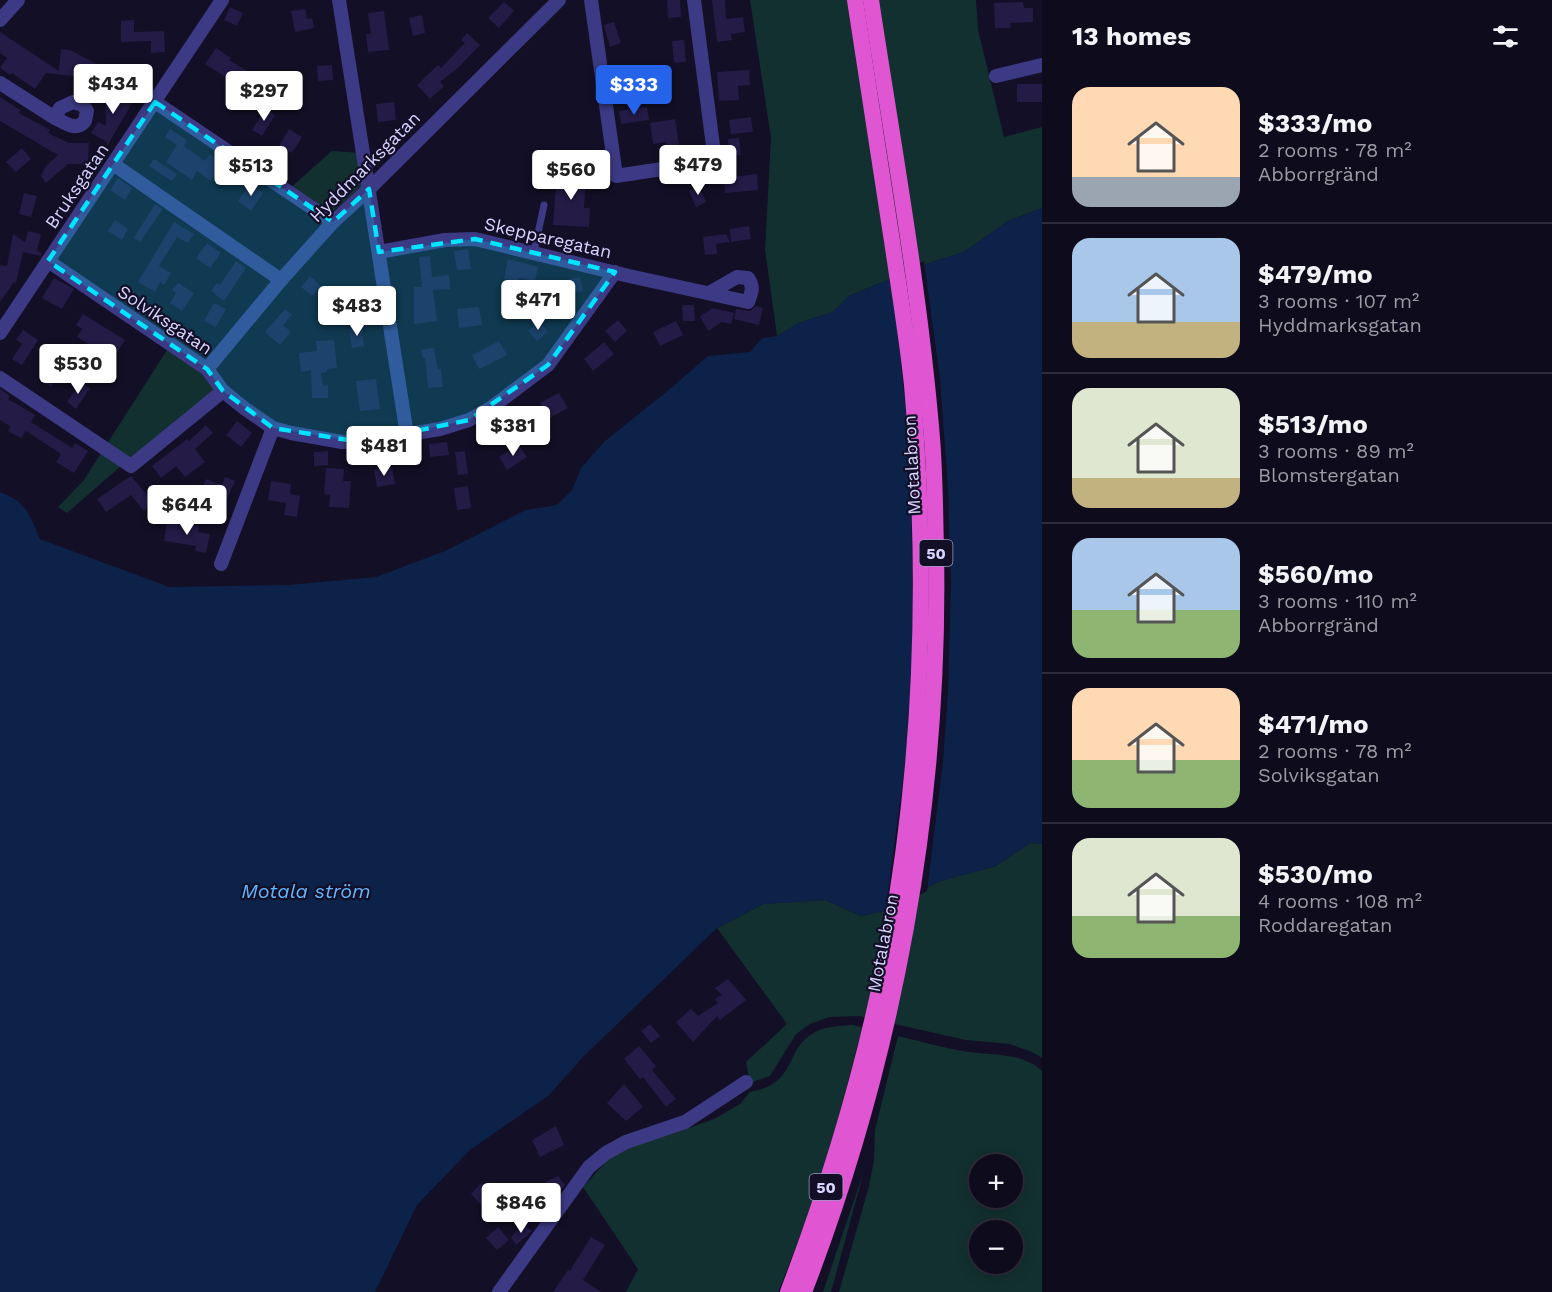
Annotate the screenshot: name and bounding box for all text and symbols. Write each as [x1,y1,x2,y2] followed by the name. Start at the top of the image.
[1489,20,1522,53] icon: filters
[1072,21,1191,51] text: 13 homes
[77,64,149,115] pin: $434
[598,65,670,116] pin: $333
[88,71,138,95] text: $434
[228,71,300,122] pin: $297
[610,72,658,96] text: $333
[240,78,288,102] text: $297
[305,107,424,226] street label: Hyddmarksgatan
[1258,108,1372,138] text: $333/mo
[1120,111,1192,183] icon: home
[1258,138,1412,162] text: 2 rooms · 78 m²
[40,139,113,232] street label: Bruksgatan
[662,145,734,196] pin: $479
[215,146,287,197] pin: $513
[535,150,607,201] pin: $560
[673,152,723,176] text: $479
[229,153,273,177] text: $513
[546,157,596,181] text: $560
[1258,162,1379,186] text: Abborrgränd
[482,213,614,262] street label: Skepparegatan
[1258,259,1373,289] text: $479/mo
[1120,262,1192,334] icon: home
[114,280,217,359] street label: Solviksgatan
[502,280,574,331] pin: $471
[321,286,393,337] pin: $483
[515,287,561,311] text: $471
[1258,289,1419,313] text: 3 rooms · 107 m²
[332,293,382,317] text: $483
[1258,313,1422,337] text: Hyddmarksgatan
[42,344,114,395] pin: $530
[53,351,103,375] text: $530
[477,406,549,457] pin: $381
[1258,409,1368,439] text: $513/mo
[1120,412,1192,484] icon: home
[490,413,536,437] text: $381
[898,415,925,515] street label: Motalabron
[348,426,420,477] pin: $481
[361,433,407,457] text: $481
[1258,439,1414,463] text: 3 rooms · 89 m²
[1258,463,1400,487] text: Blomstergatan
[151,485,223,536] pin: $644
[162,492,212,516] text: $644
[920,540,952,566] road number: 50
[1258,559,1373,589] text: $560/mo
[1120,562,1192,634] icon: home
[1258,589,1417,613] text: 3 rooms · 110 m²
[1258,613,1379,637] text: Abborrgränd
[1258,709,1369,739] text: $471/mo
[1120,712,1192,784] icon: home
[1258,739,1412,763] text: 2 rooms · 78 m²
[1258,763,1380,787] text: Solviksgatan
[1258,859,1373,889] text: $530/mo
[1120,862,1192,934] icon: home
[241,879,371,903] water label: Motala ström
[1258,889,1422,913] text: 4 rooms · 108 m²
[863,892,902,994] street label: Motalabron
[1258,913,1392,937] text: Roddaregatan
[969,1154,1023,1274] map controls
[969,1154,1023,1208] button: +
[810,1174,842,1200] road number: 50
[485,1183,557,1234] pin: $846
[496,1190,546,1214] text: $846
[969,1220,1023,1274] button: −

